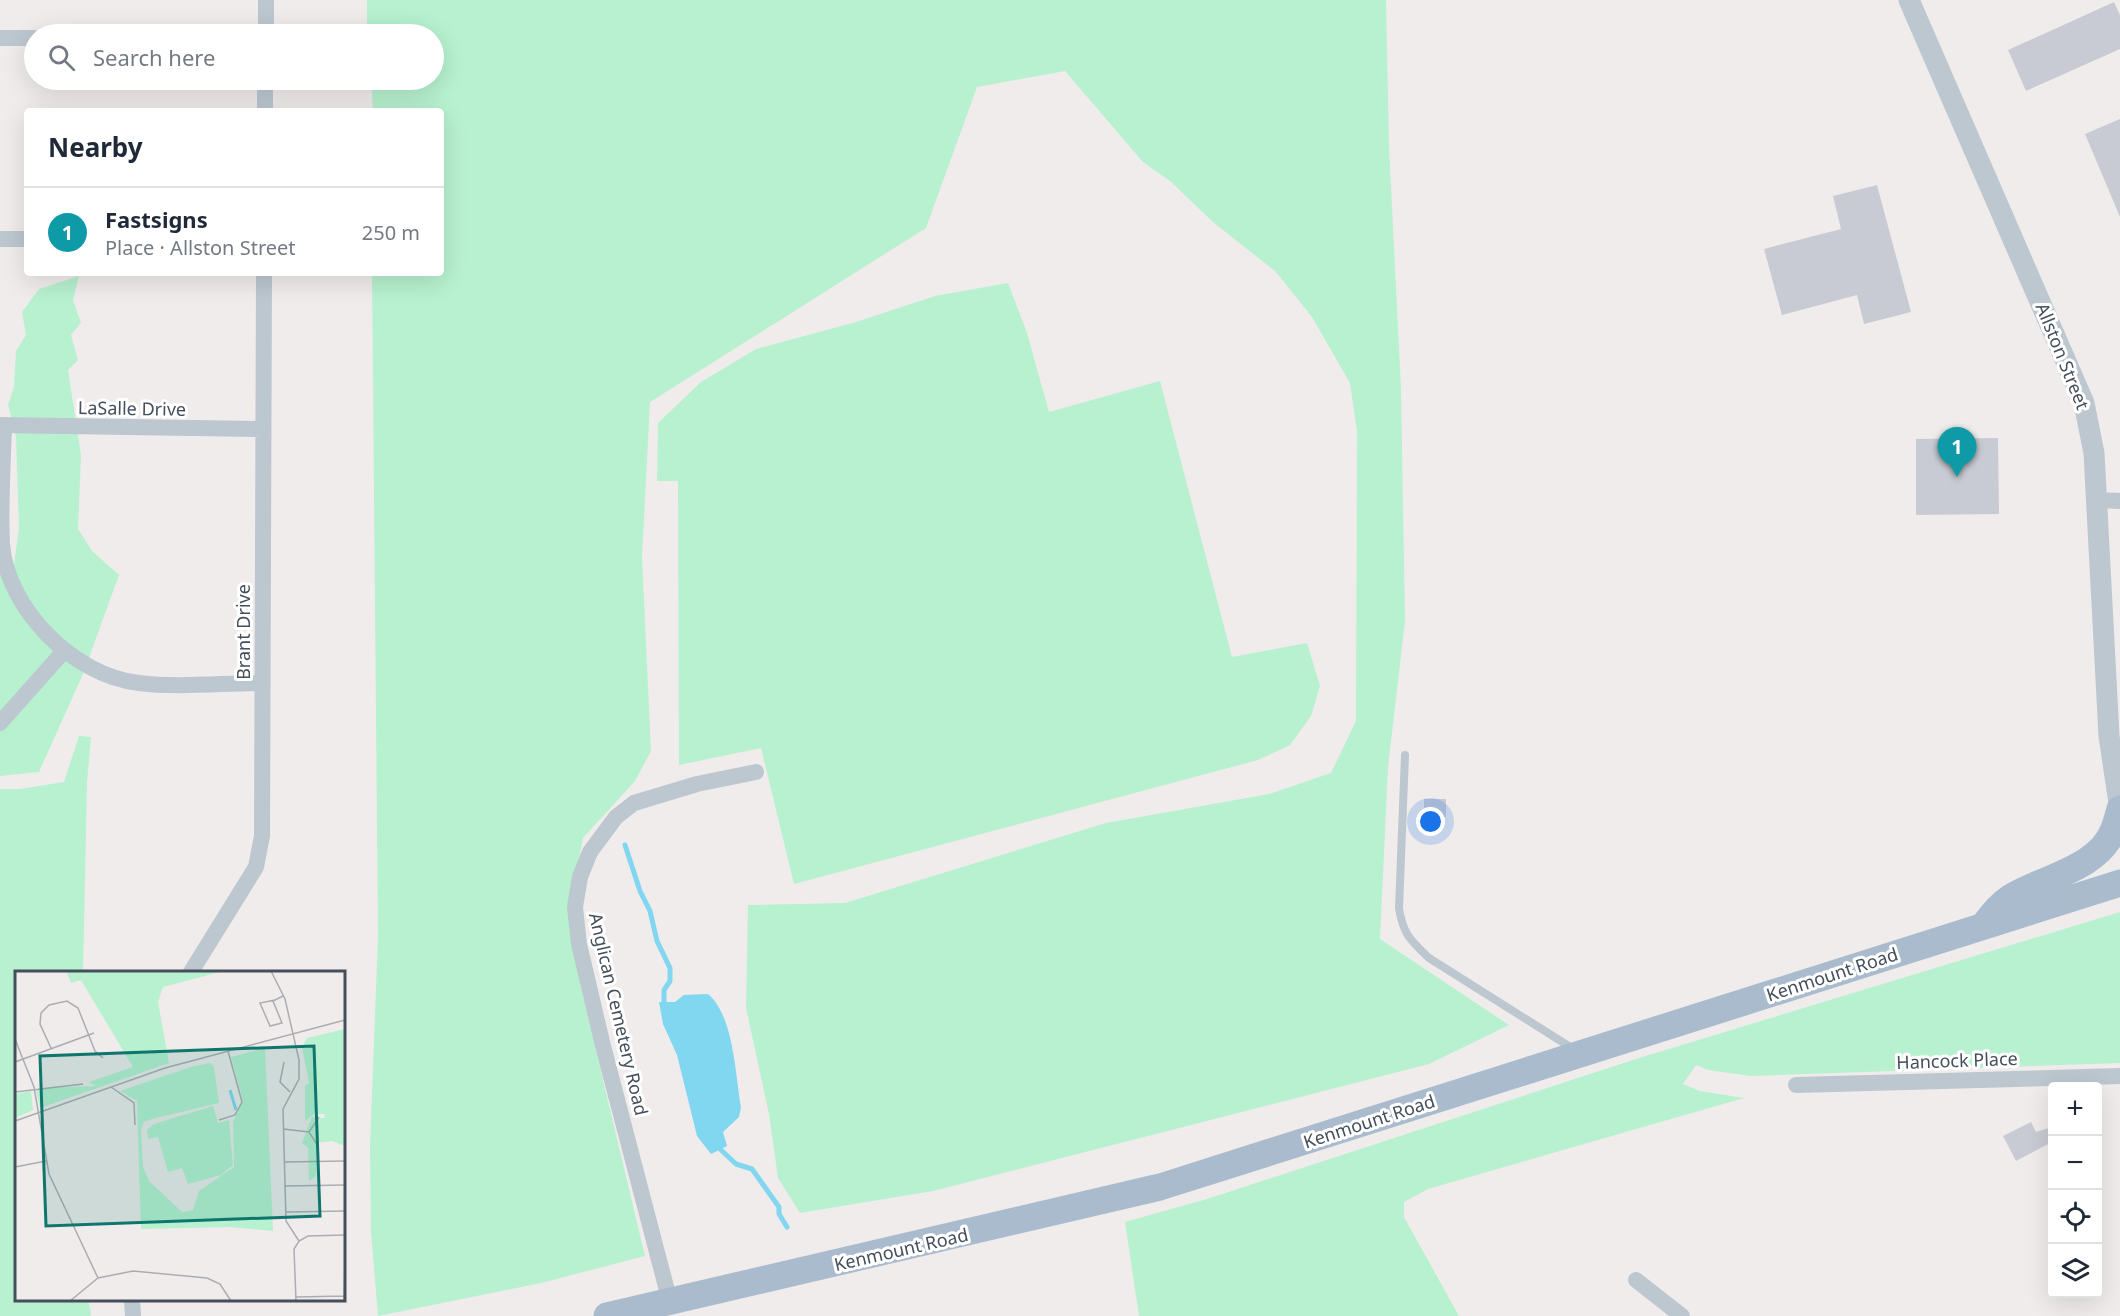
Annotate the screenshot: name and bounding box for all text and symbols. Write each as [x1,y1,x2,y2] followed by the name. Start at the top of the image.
[24,24,444,90] search box
[45,41,78,74] icon: search
[93,42,215,72] text: Search here
[48,129,143,165] text: Nearby
[105,204,208,234] text: Fastsigns
[62,219,73,246] text: 1
[362,219,420,246] text: 250 m
[105,234,296,261] text: Place · Allston Street
[2031,299,2095,413] street label: Allston Street
[78,395,186,421] street label: LaSalle Drive
[1938,428,1976,477] pin: 1
[231,584,255,680] street label: Brant Drive
[1416,807,1445,836] your location
[584,910,654,1118] street label: Anglican Cemetery Road
[1763,941,1901,1007] street label: Kenmount Road
[15,971,345,1301] inset map
[1896,1046,2018,1074] street label: Hancock Place
[2048,1082,2102,1298] map controls
[2048,1082,2102,1136] button: +
[1300,1088,1438,1154] street label: Kenmount Road
[2048,1136,2102,1190] button: −
[2048,1190,2102,1244] button: locate
[832,1222,970,1276] street label: Kenmount Road
[2048,1244,2102,1298] button: layers

